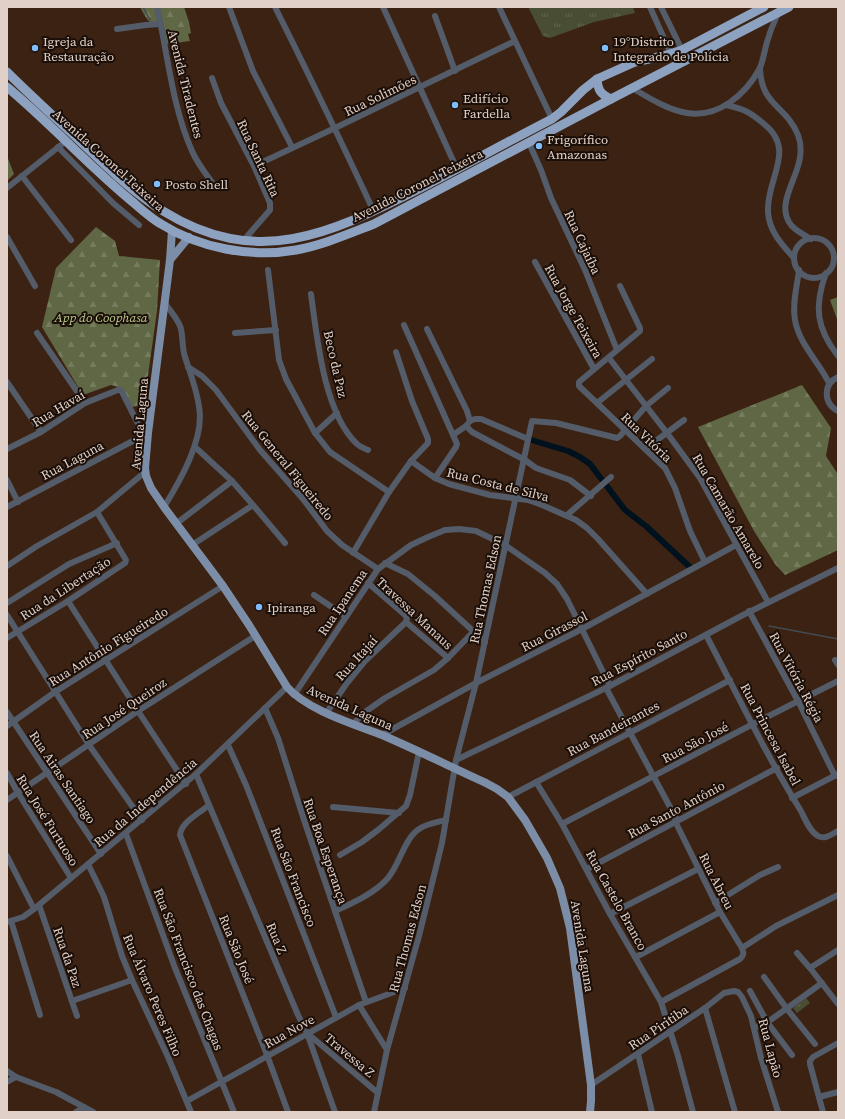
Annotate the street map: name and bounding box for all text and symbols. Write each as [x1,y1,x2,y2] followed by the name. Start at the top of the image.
[164,28,207,140] street label: Avenida Tiradentes
[43,33,114,65] place label: Igreja da Restauração
[613,33,729,65] place label: 19°Distrito Integrado de Polícia
[30,43,40,53] marker: Igreja da Restauração
[600,43,610,53] marker: 19°Distrito Integrado de Polícia
[341,71,419,120] street label: Rua Solimões
[463,90,510,122] place label: Edifício Fardella
[450,100,460,110] marker: Edifício Fardella
[49,106,168,215] street label: Avenida Coronel Teixeira
[233,117,284,200] street label: Rua Santa Rita
[547,131,608,163] place label: Frigorífico Amazonas
[534,141,544,151] marker: Frigorífico Amazonas
[349,145,486,226] street label: Avenida Coronel Teixeira
[165,176,228,193] place label: Posto Shell
[152,179,162,189] marker: Posto Shell
[560,208,605,277] street label: Rua Cajaíba
[541,261,607,362] street label: Rua Jorge Teixeira
[53,309,148,326] park label: App do Coophasa
[320,329,352,399] street label: Beco da Paz
[127,377,152,471] street label: Avenida Laguna
[29,386,88,431] street label: Rua Havaí
[238,407,337,524] street label: Rua General Figueiredo
[617,409,676,466] street label: Rua Vitória
[38,437,107,484] street label: Rua Laguna
[689,450,769,572] street label: Rua Camarão Amarelo
[445,464,551,505] street label: Rua Costa de Silva
[466,533,505,645] street label: Rua Thomas Edson
[17,553,114,624] street label: Rua da Libertação
[314,565,371,639] street label: Rua Ipanema
[373,573,457,654] street label: Travessa Manaus
[267,599,316,616] place label: Ipiranga
[254,602,264,612] marker: Ipiranga
[45,603,171,690] street label: Rua Antônio Figueiredo
[518,607,590,655] street label: Rua Girassol
[588,625,690,690] street label: Rua Espírito Santo
[766,629,828,726] street label: Rua Vitória Régia
[332,632,381,685] street label: Rua Itajaí
[79,674,170,743] street label: Rua José Queiroz
[736,680,805,788] street label: Rua Princesa Isabel
[304,681,396,734] street label: Avenida Laguna
[564,697,663,760] street label: Rua Bandeirantes
[659,718,732,767] street label: Rua São José
[25,728,100,827] street label: Rua Airas Santiago
[90,754,201,851] street label: Rua da Independência
[13,771,83,869] street label: Rua José Furtuoso
[625,777,728,842] street label: Rua Santo Antônio
[299,796,352,907] street label: Rua Boa Esperança
[267,825,320,929] street label: Rua São Francisco
[582,847,651,953] street label: Rua Castelo Branco
[695,850,738,913] street label: Rua Abreu
[385,882,430,994] street label: Rua Thomas Edson
[150,886,227,1053] street label: Rua São Francisco das Chagas
[567,899,598,993] street label: Avenida Laguna
[215,912,258,987] street label: Rua São José
[262,920,291,957] street label: Rua Z
[49,925,86,990] street label: Rua da Paz
[119,932,186,1059] street label: Rua Álvaro Peres Filho
[625,1001,692,1054] street label: Rua Piritiba
[261,1010,318,1052] street label: Rua Nove
[754,1016,787,1080] street label: Rua Lapão
[321,1030,378,1081] street label: Travessa Z

